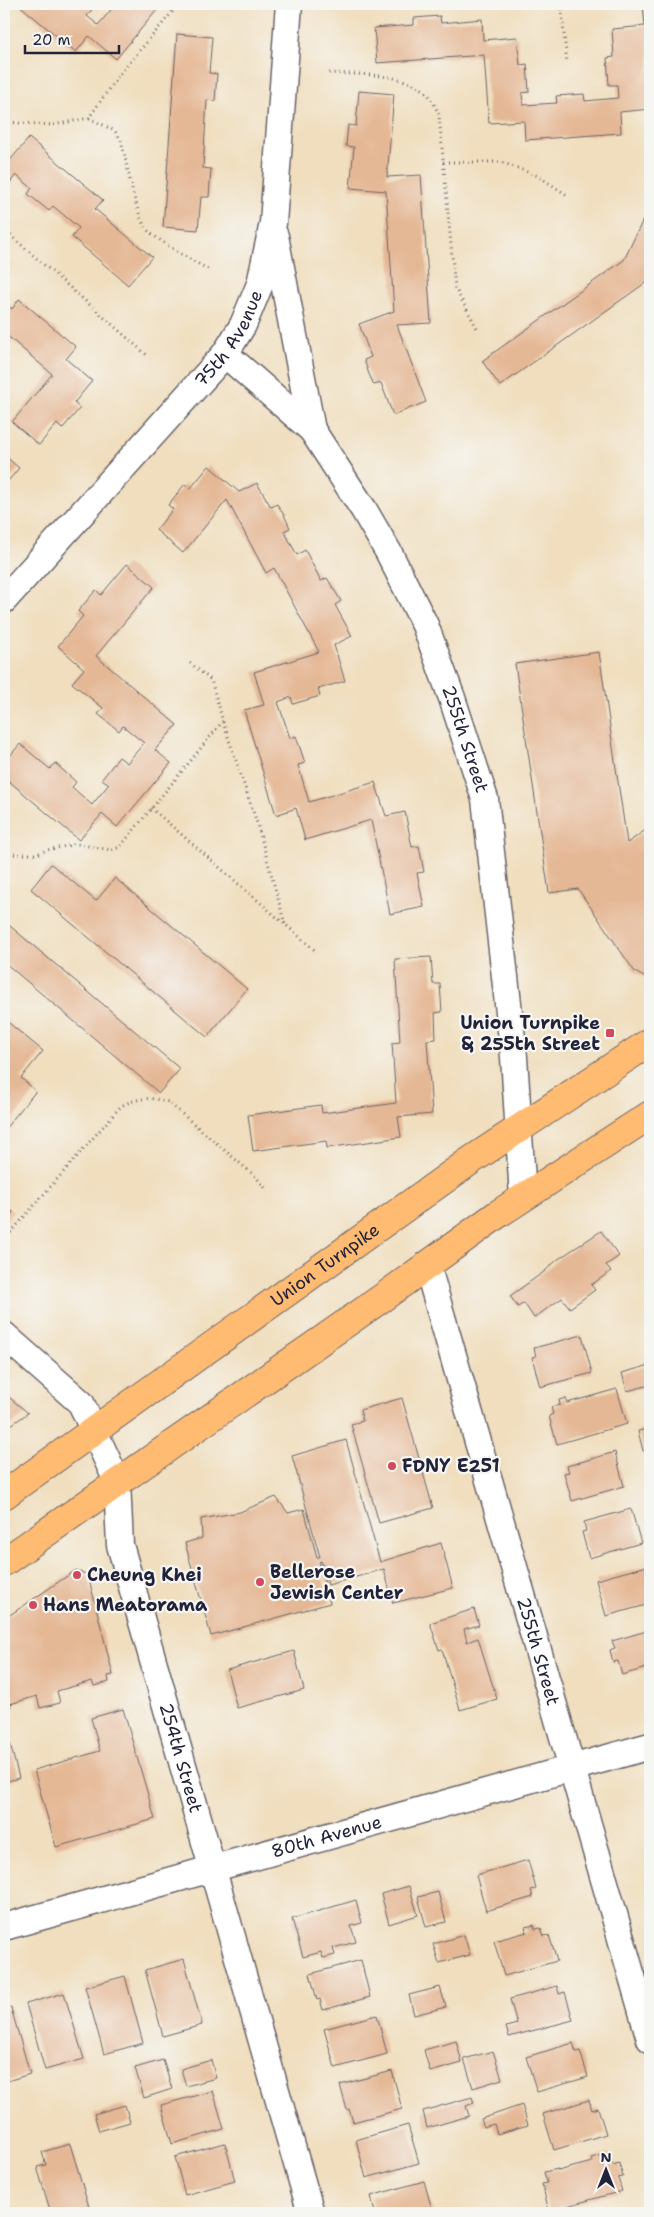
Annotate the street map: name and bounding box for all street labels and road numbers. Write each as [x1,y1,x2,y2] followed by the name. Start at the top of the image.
[189,286,268,392] street label: 75th Avenue
[436,682,494,796] street label: 255th Street
[266,1218,384,1312] street label: Union Turnpike
[511,1594,565,1708] street label: 255th Street
[154,1700,208,1816] street label: 254th Street
[269,1810,384,1863] street label: 80th Avenue

